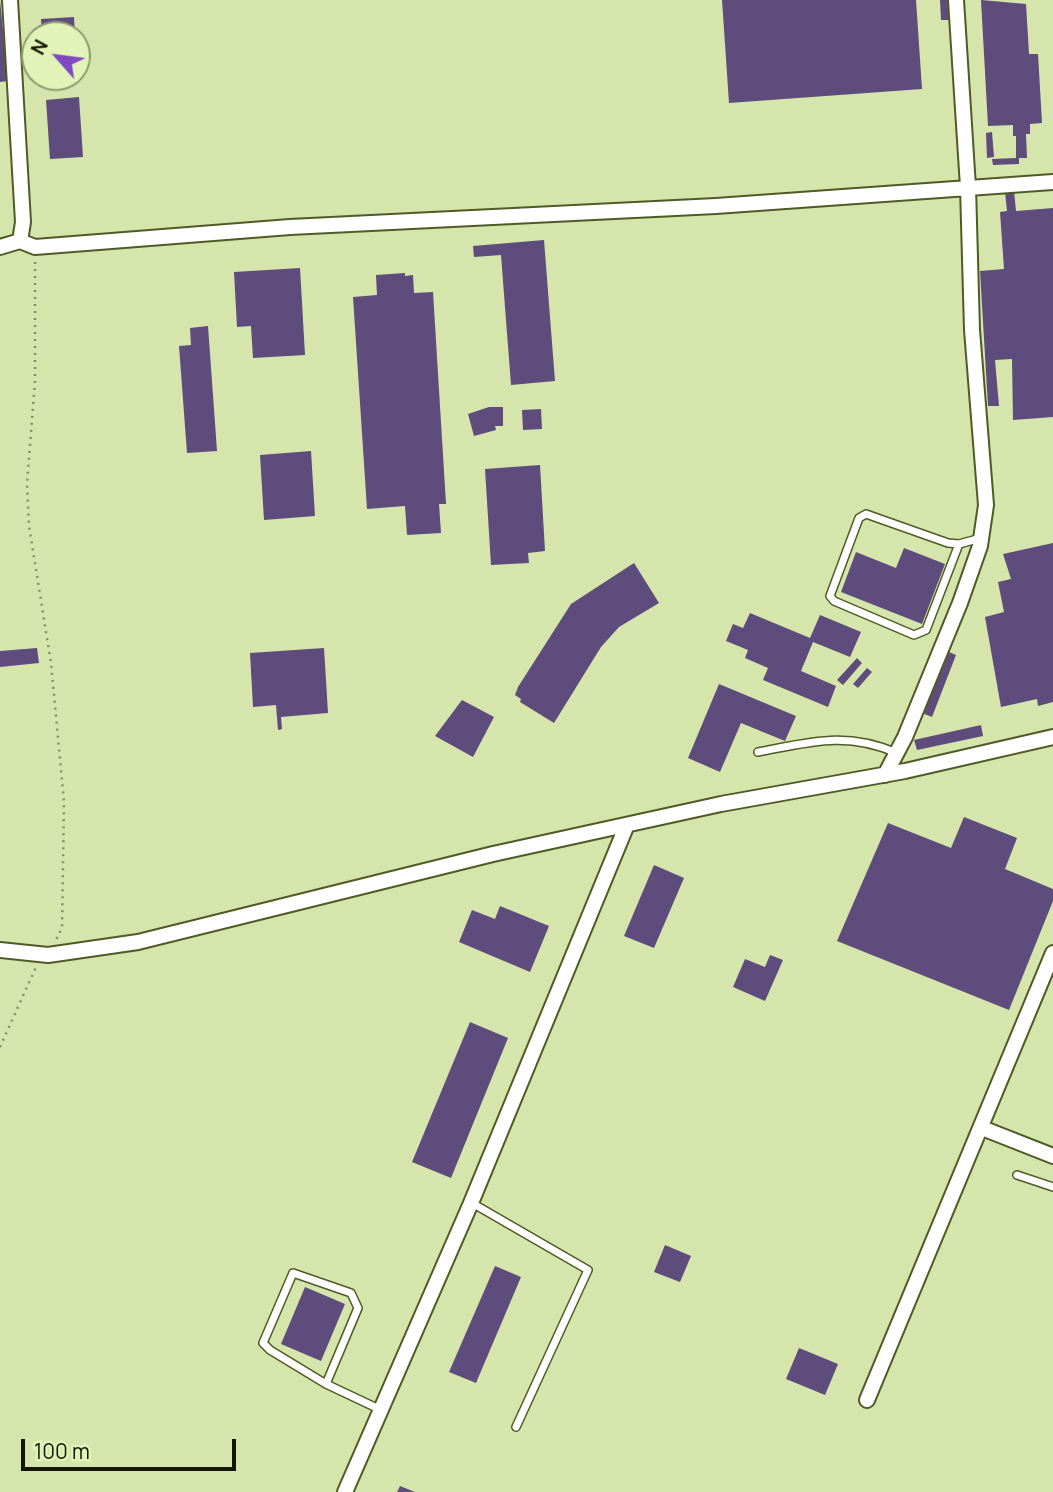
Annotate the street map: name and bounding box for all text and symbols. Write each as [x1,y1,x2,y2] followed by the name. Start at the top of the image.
[21,21,91,91] north arrow
[25,35,54,59] text: N
[24,1426,240,1470] scale bar
[34,1437,90,1465] text: 100 m

